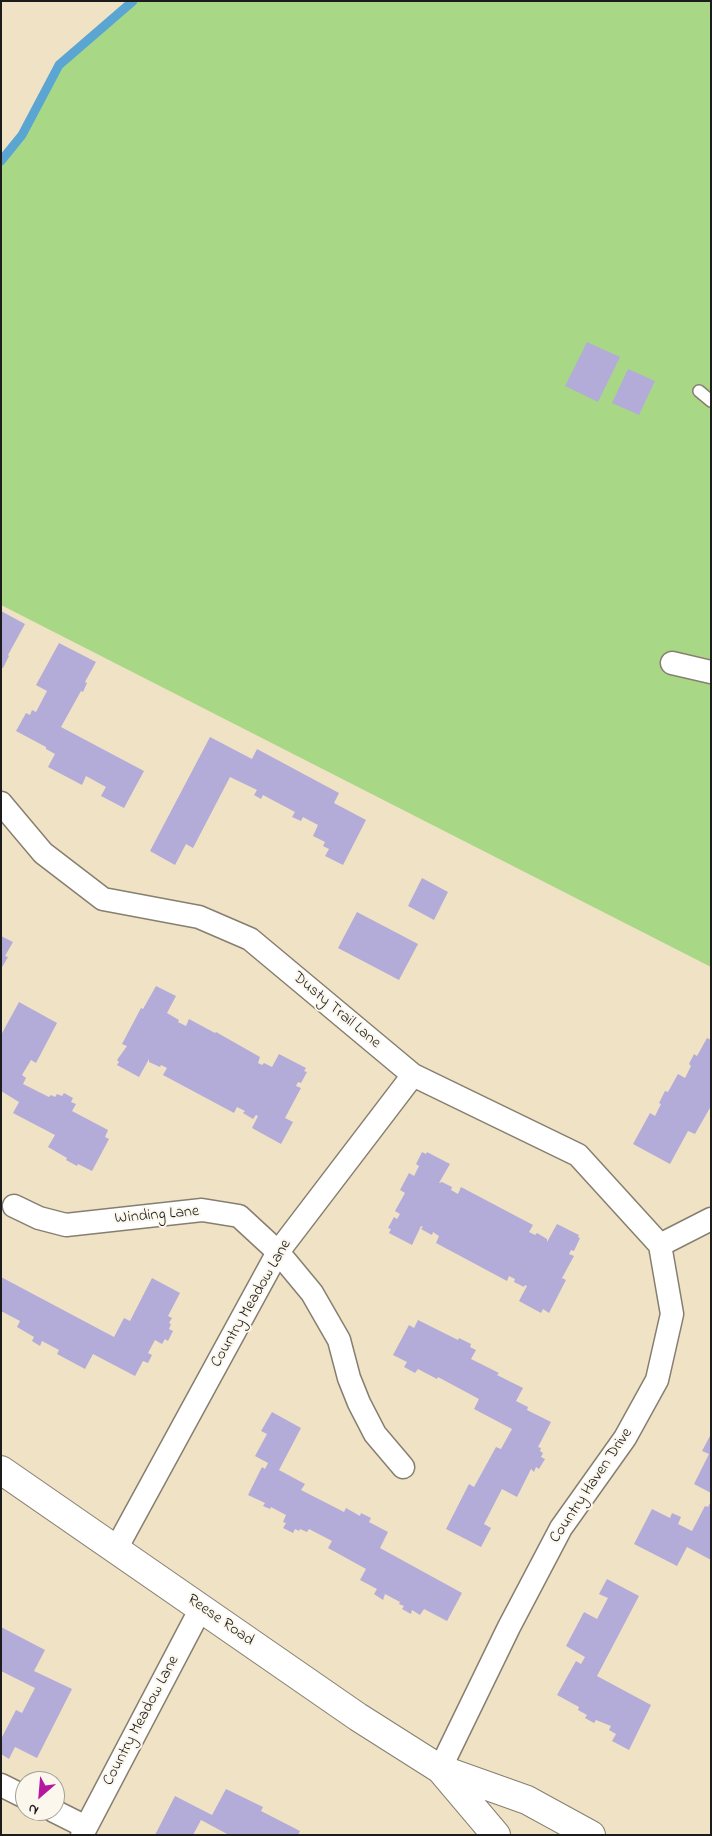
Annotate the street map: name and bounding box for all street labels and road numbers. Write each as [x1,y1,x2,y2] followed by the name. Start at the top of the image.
[288,969,384,1053] street label: Dusty Trail Lane
[114,1203,200,1229] street label: Winding Lane
[208,1237,296,1371] street label: Country Meadow Lane
[546,1425,638,1547] street label: Country Haven Drive
[183,1591,257,1651] street label: Reese Road
[100,1653,184,1789] street label: Country Meadow Lane

